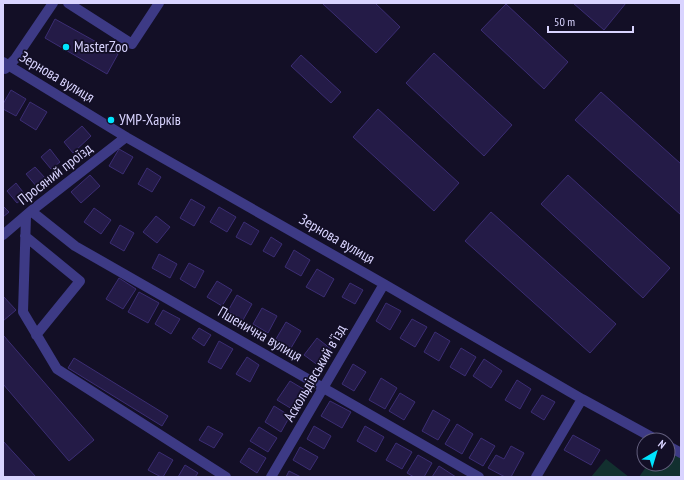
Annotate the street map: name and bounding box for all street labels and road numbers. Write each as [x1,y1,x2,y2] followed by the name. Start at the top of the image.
[16,47,98,106] street label: Зернова вулиця
[14,138,96,209] street label: Просяний проїзд
[296,209,379,268] street label: Зернова вулиця
[215,302,306,365] street label: Пшенична вулиця
[279,320,350,425] street label: Аскольдівський в'їзд

